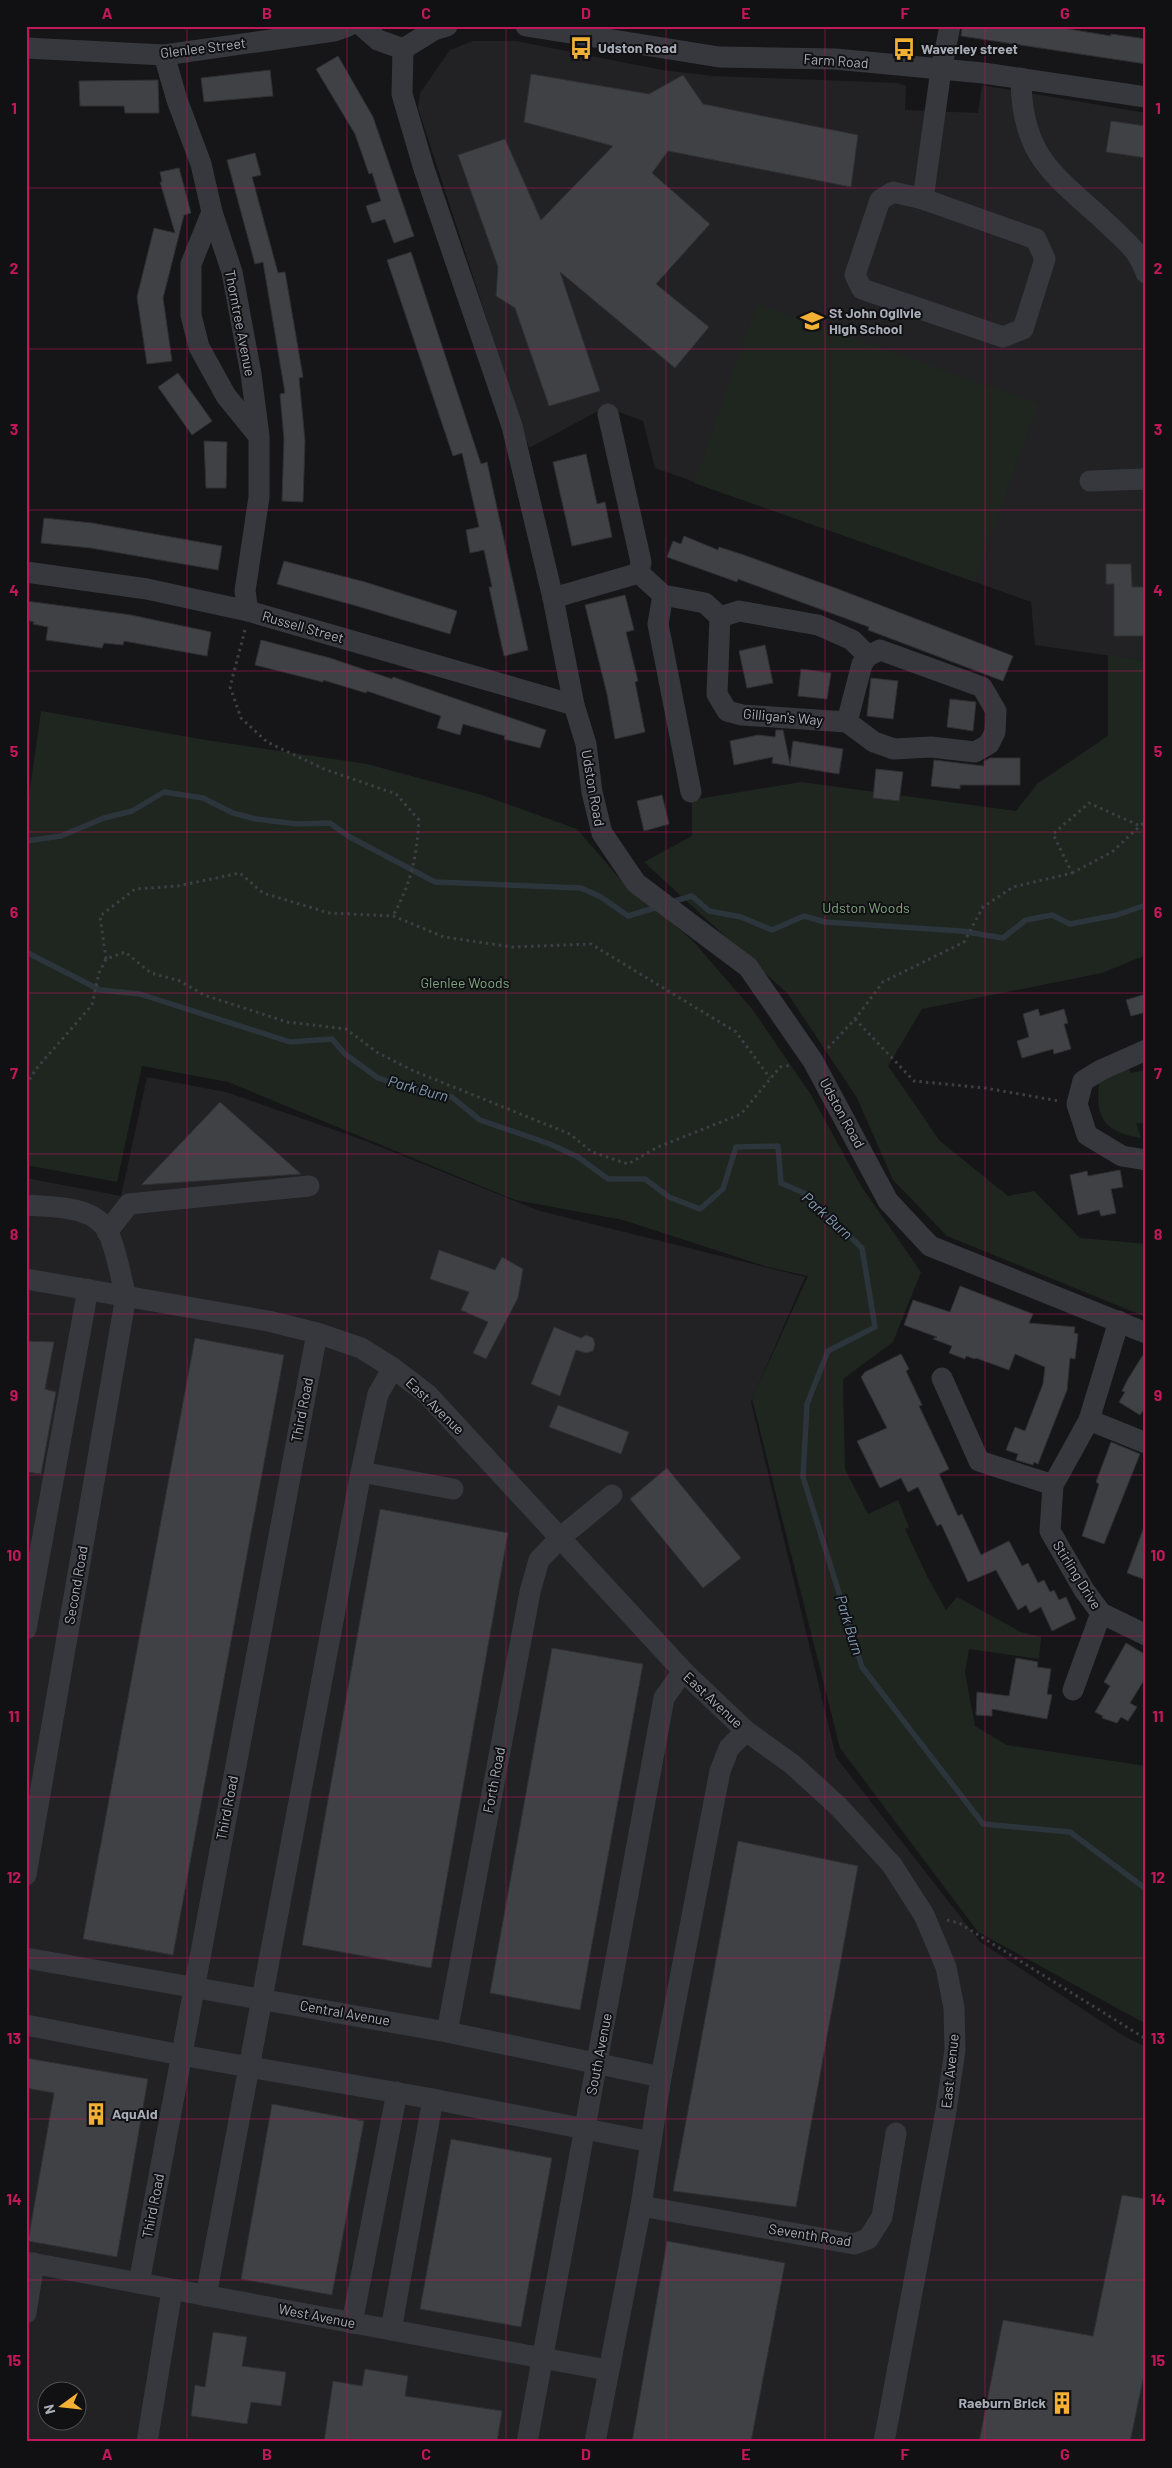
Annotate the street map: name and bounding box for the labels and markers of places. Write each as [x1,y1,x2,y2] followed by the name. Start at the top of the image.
[568,35,594,61] bus stop icon: Udston Road
[891,36,917,62] bus stop icon: Waverley street
[598,39,677,56] place label: Udston Road
[921,40,1018,57] place label: Waverley street
[829,304,922,337] place label: St John Ogilvie High School
[799,308,825,334] school or university icon: St John Ogilvie High School
[83,2101,109,2127] building icon: AquAid
[112,2105,158,2122] place label: AquAid
[1049,2390,1075,2416] building icon: Raeburn Brick
[958,2394,1047,2411] place label: Raeburn Brick

